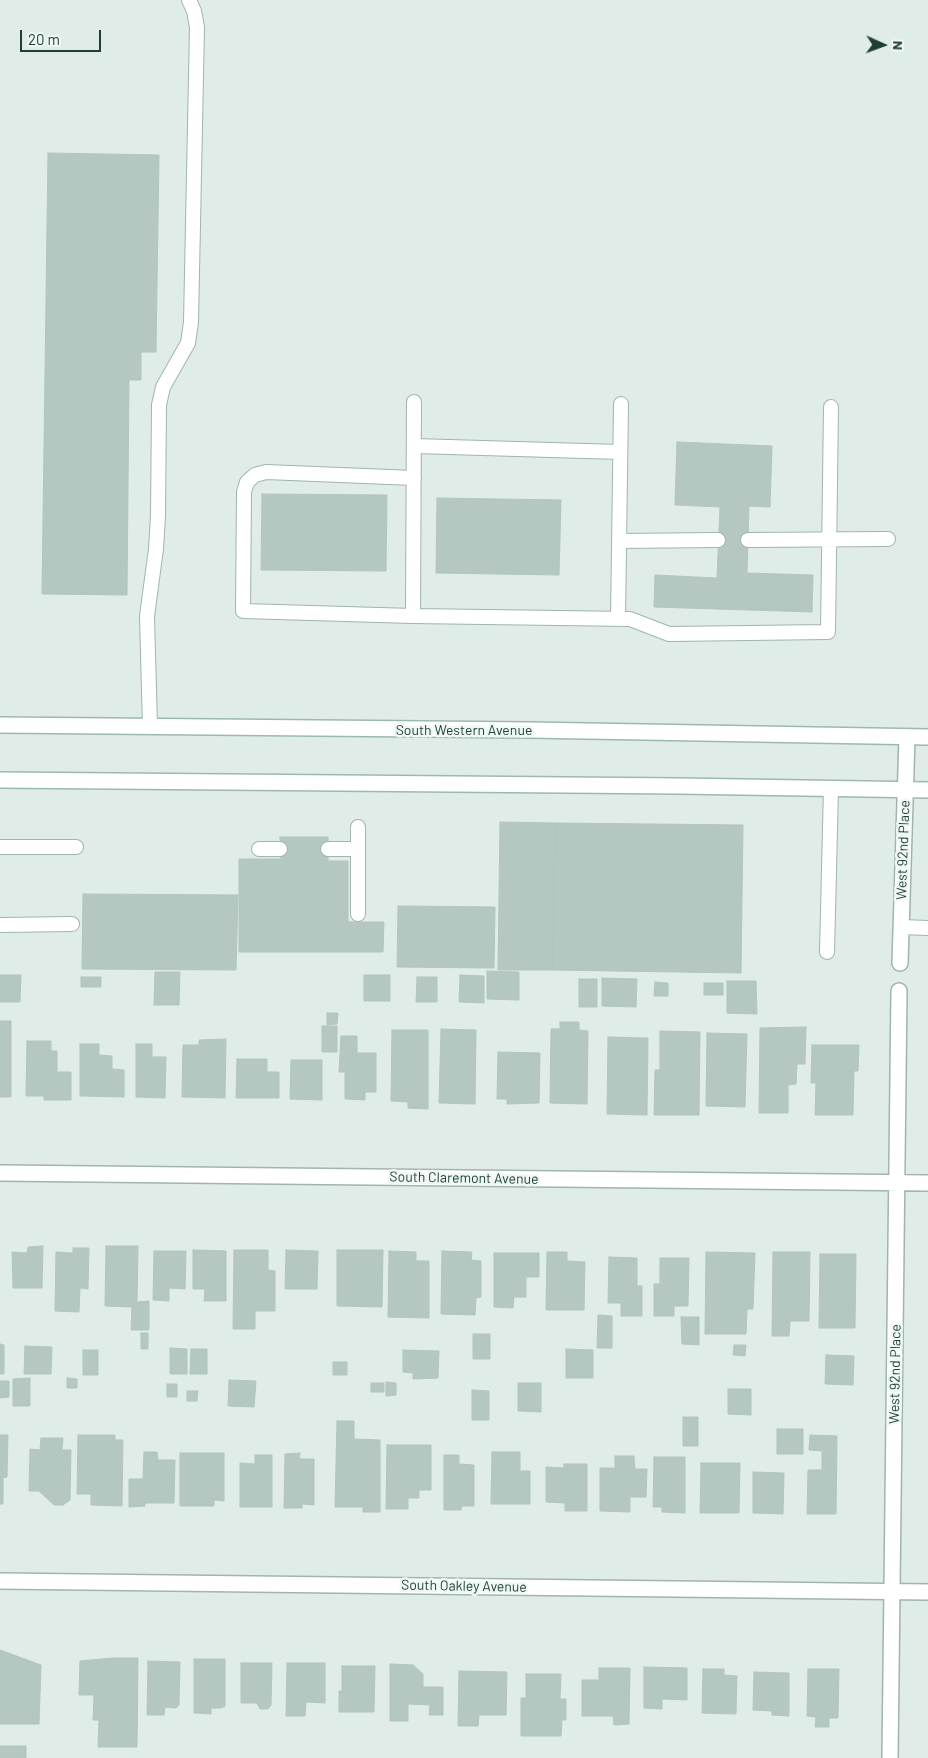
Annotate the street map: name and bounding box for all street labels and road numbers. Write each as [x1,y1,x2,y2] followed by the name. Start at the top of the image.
[396,722,532,738] street label: South Western Avenue
[893,800,913,900] street label: West 92nd Place
[389,1168,539,1188] street label: South Claremont Avenue
[886,1324,904,1424] street label: West 92nd Place
[401,1577,527,1595] street label: South Oakley Avenue

